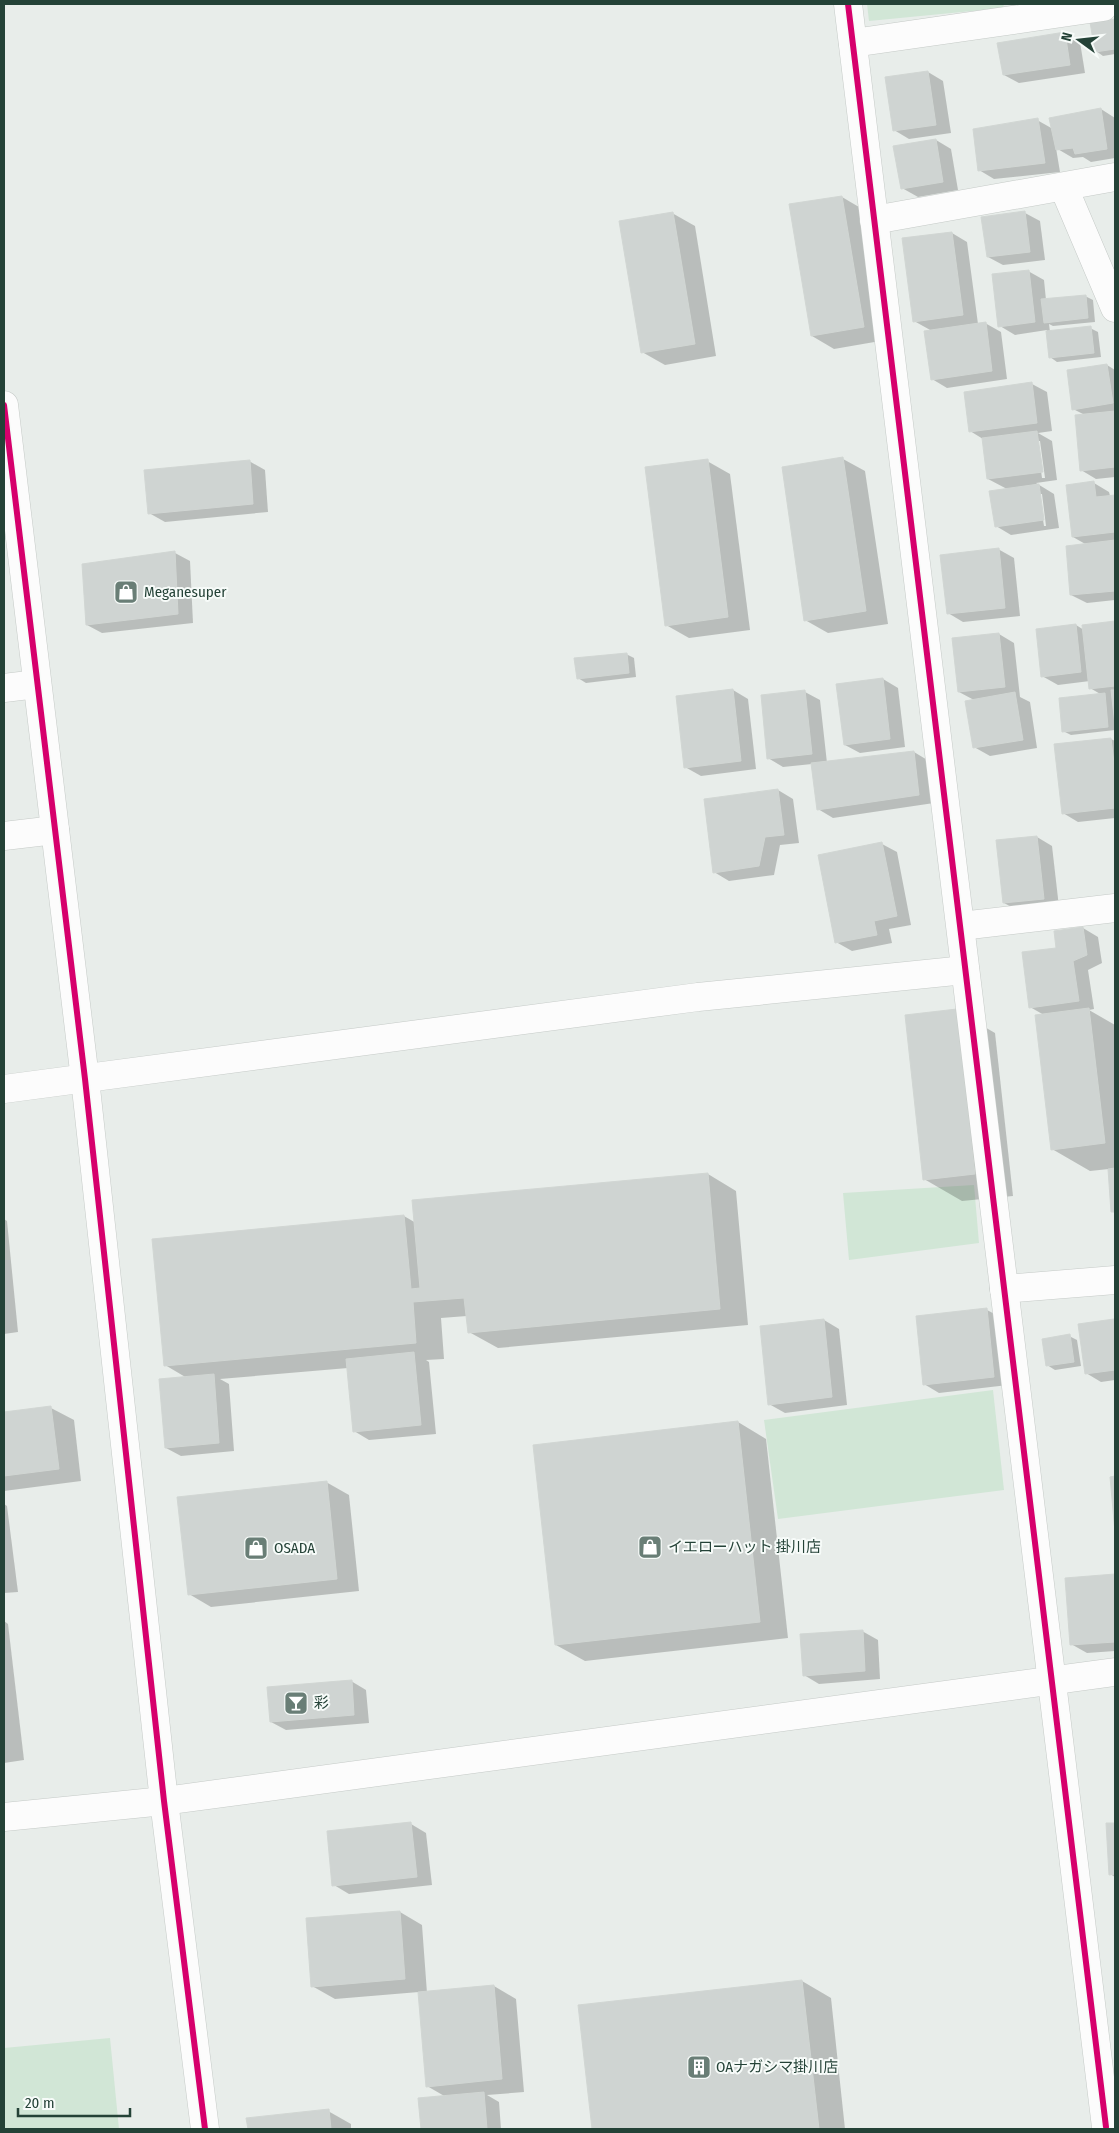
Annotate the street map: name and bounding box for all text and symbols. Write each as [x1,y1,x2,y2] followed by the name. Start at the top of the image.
[1054,15,1104,65] north arrow
[1058,31,1076,43] text: N
[113,579,139,605] shop icon: Meganesuper
[144,583,227,601] place label: Meganesuper
[637,1534,663,1560] shop icon: イエローハット 掛川店
[243,1535,269,1561] shop icon: OSADA
[668,1538,821,1556] place label: イエローハット 掛川店
[274,1539,315,1557] place label: OSADA
[283,1690,309,1716] bar icon: 彩
[314,1694,329,1712] place label: 彩
[686,2054,712,2080] building icon: OAナガシマ掛川店
[716,2058,838,2076] place label: OAナガシマ掛川店
[18,2086,130,2118] scale bar
[25,2094,55,2112] text: 20 m

